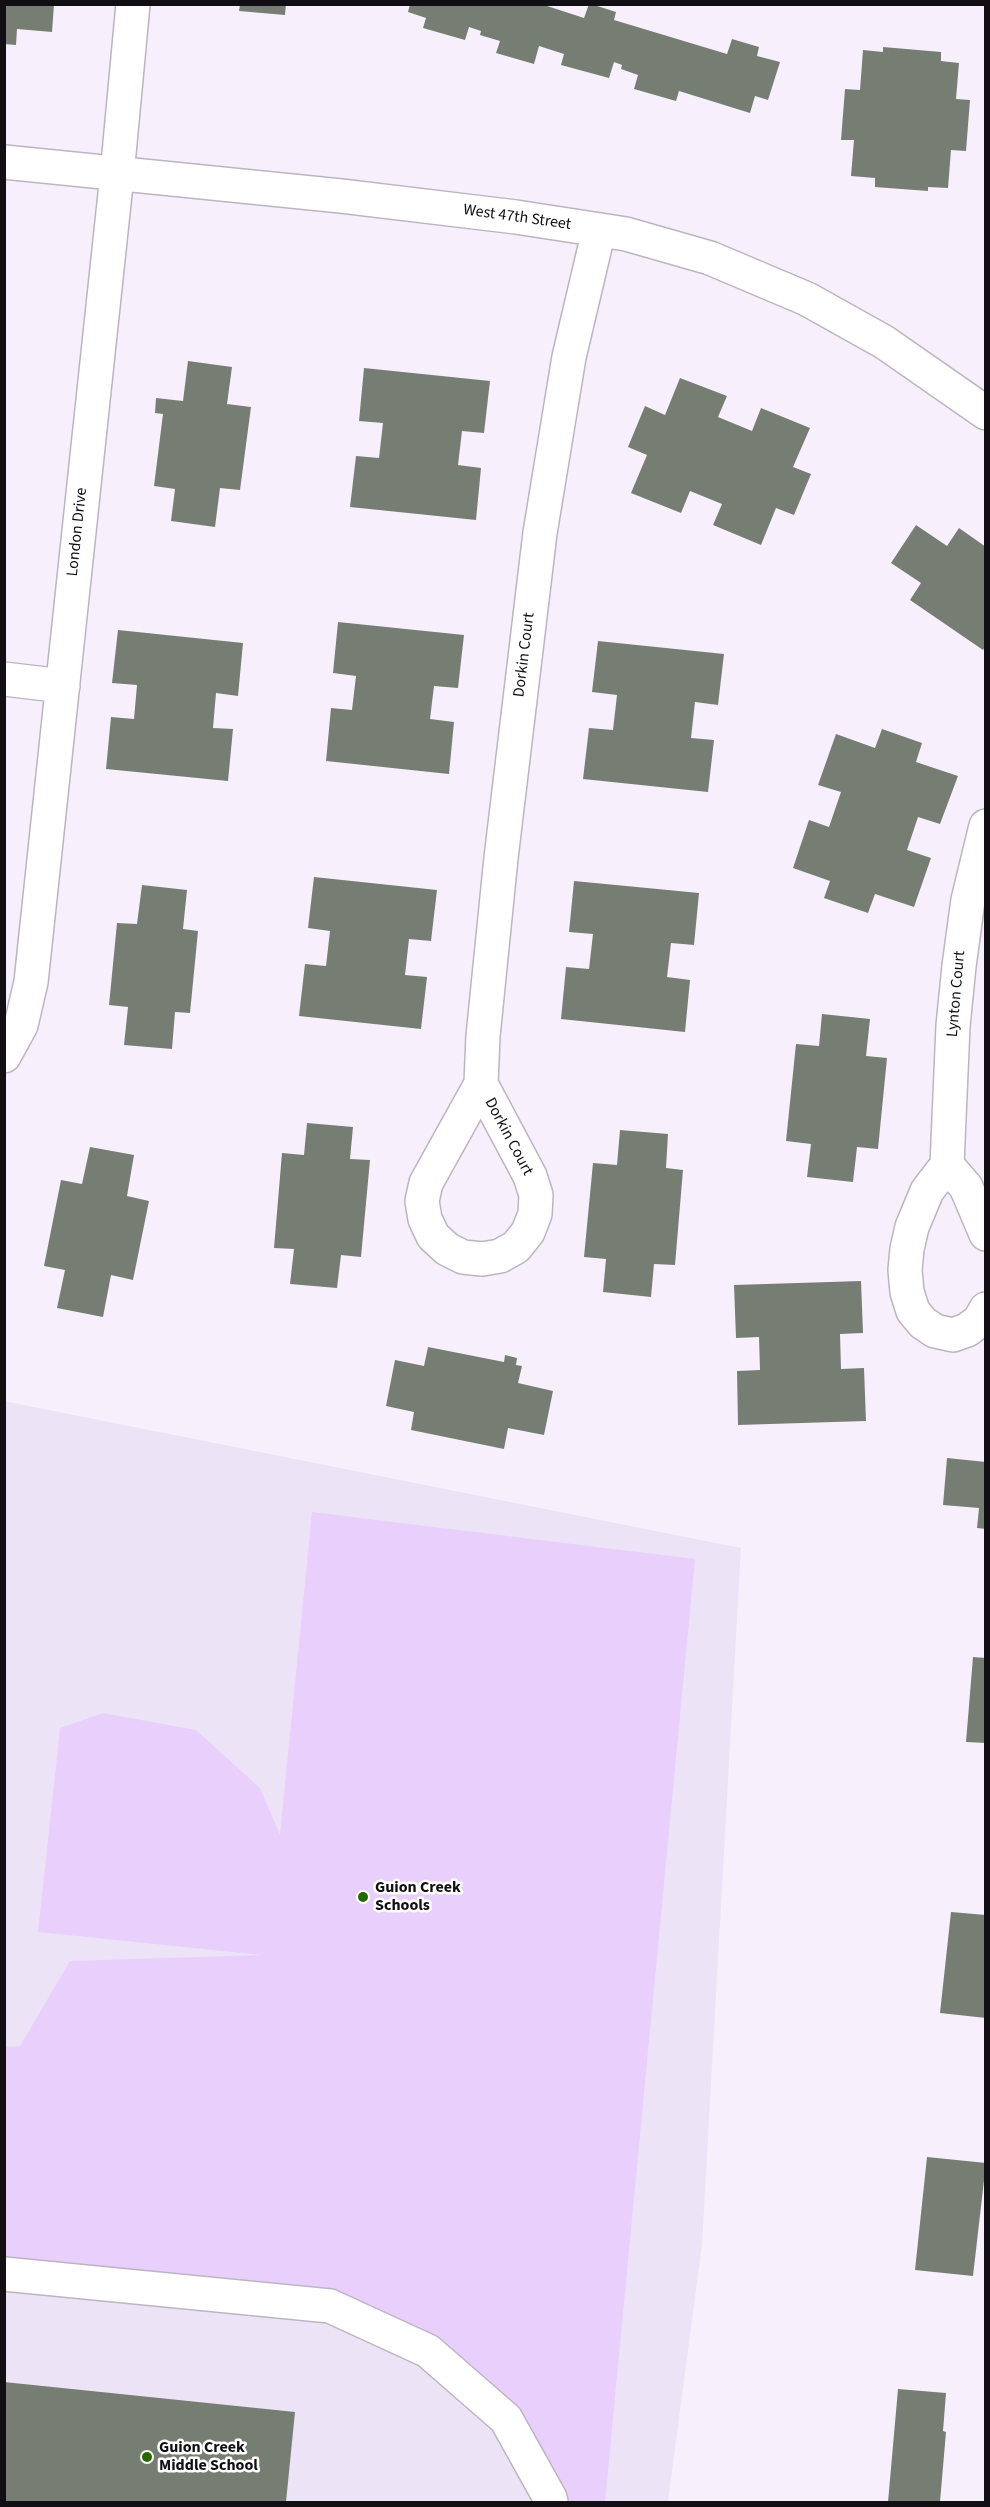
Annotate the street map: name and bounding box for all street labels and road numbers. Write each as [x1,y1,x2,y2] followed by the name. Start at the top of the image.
[462,201,572,235] street label: West 47th Street
[64,487,92,577] street label: London Drive
[510,611,540,699] street label: Dorkin Court
[944,950,970,1038] street label: Lynton Court
[479,1095,537,1179] street label: Dorkin Court

